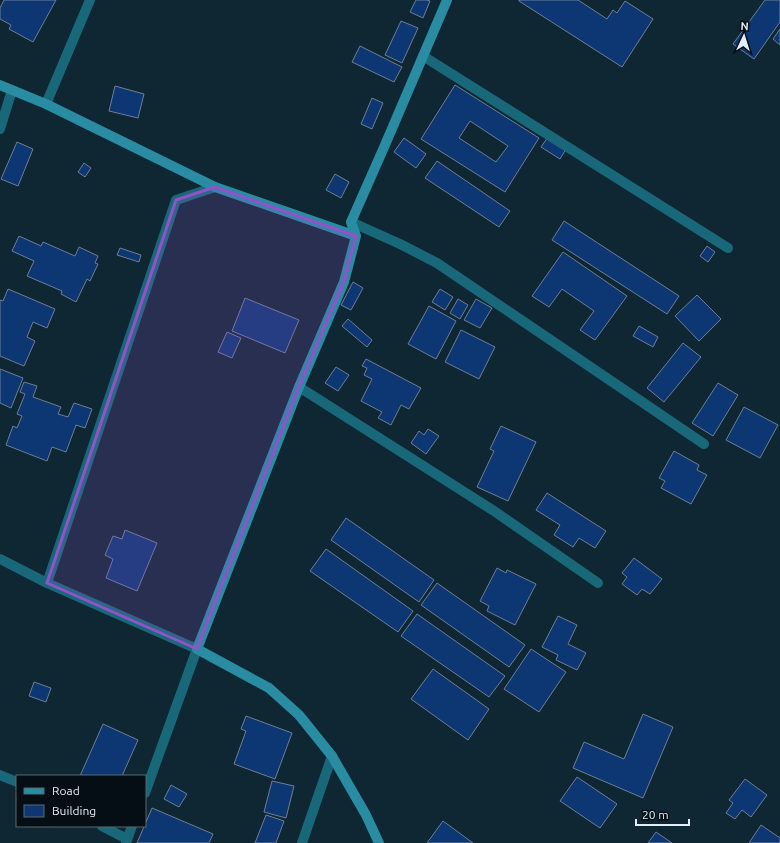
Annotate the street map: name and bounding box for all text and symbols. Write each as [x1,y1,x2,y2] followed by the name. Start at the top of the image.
[724,16,764,56] north arrow
[740,20,749,32] text: N
[16,775,146,827] legend
[52,784,80,797] text: Road
[636,801,689,827] scale bar
[52,804,96,817] text: Building
[642,808,669,821] text: 20 m

